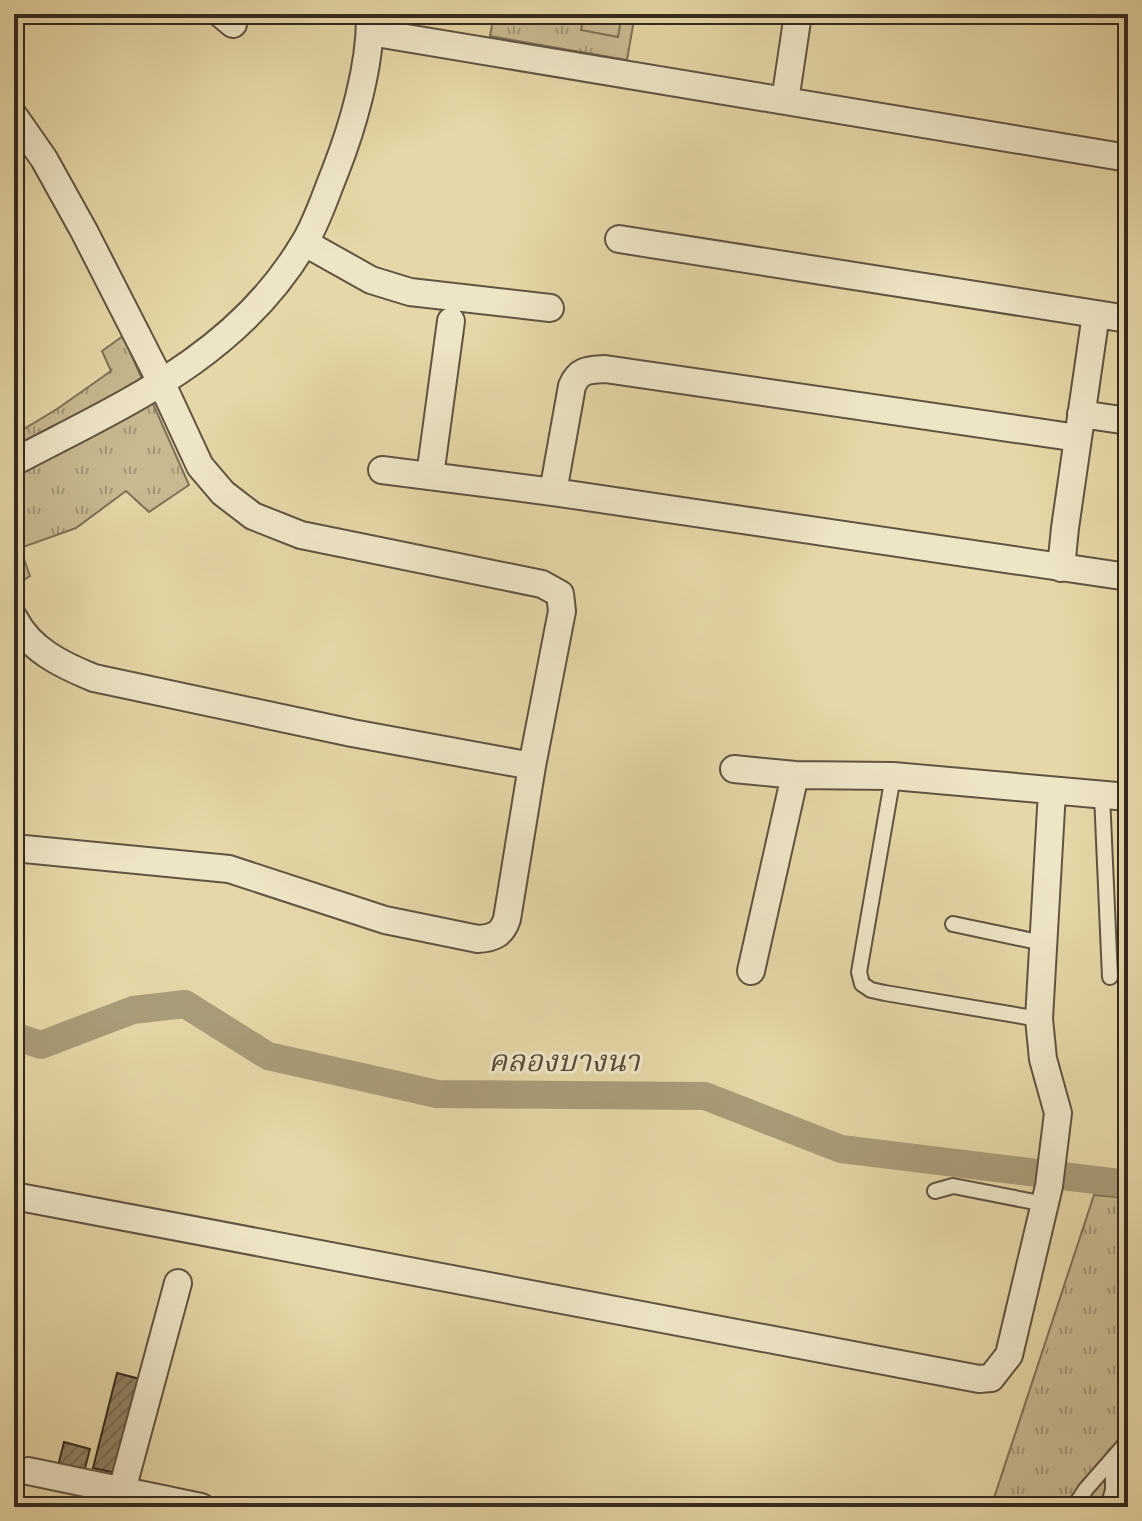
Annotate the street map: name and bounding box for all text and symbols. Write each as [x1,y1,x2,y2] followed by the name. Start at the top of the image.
[488,1043,641,1079] water label: คลองบางนา

